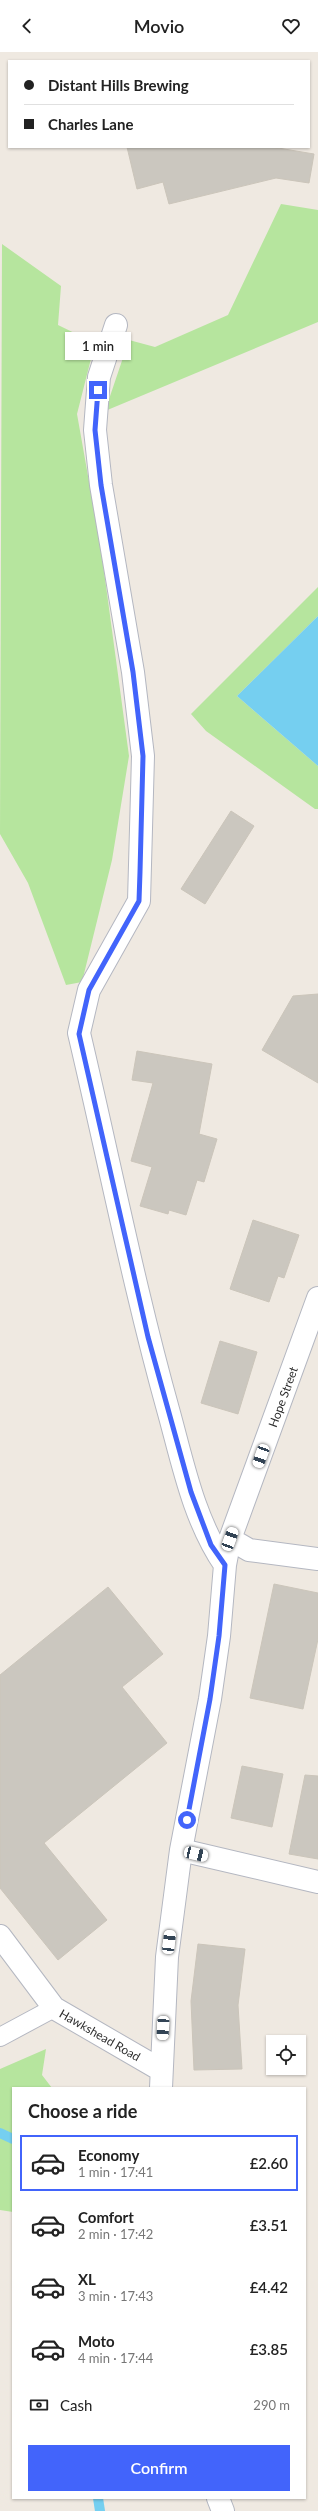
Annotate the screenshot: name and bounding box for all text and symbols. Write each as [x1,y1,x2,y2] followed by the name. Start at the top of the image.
[16,15,38,37] icon: back
[134,15,184,37] text: Movio
[280,15,302,37] icon: heart
[48,76,189,94] text: Distant Hills Brewing
[48,115,133,133] text: Charles Lane
[65,332,131,360] callout: 1 min
[82,338,114,354] text: 1 min
[89,381,107,399] route end
[265,1364,301,1429] street label: Hope Street
[251,1443,271,1469] car
[220,1526,240,1552] car
[178,1811,196,1829] route start
[183,1845,209,1863] car
[162,1929,176,1955] car
[57,2006,143,2064] street label: Hawkshead Road
[156,2016,170,2040] car
[266,2035,306,2075] map controls
[266,2035,306,2075] button: locate
[28,2100,137,2122] text: Choose a ride
[30,2145,66,2181] icon: car
[78,2146,139,2164] text: Economy
[250,2154,288,2172] text: £2.60
[78,2164,153,2180] text: 1 min · 17:41
[30,2207,66,2243] icon: car
[78,2208,134,2226] text: Comfort
[250,2216,288,2234] text: £3.51
[78,2226,153,2242] text: 2 min · 17:42
[30,2269,66,2305] icon: car
[78,2270,96,2288] text: XL
[250,2278,288,2296] text: £4.42
[78,2288,153,2304] text: 3 min · 17:43
[30,2331,66,2367] icon: car
[78,2332,115,2350] text: Moto
[250,2340,288,2358] text: £3.85
[78,2350,153,2366] text: 4 min · 17:44
[28,2394,50,2416] icon: cash
[60,2396,92,2414] text: Cash
[253,2397,290,2413] text: 290 m
[28,2445,290,2491] button: Confirm

